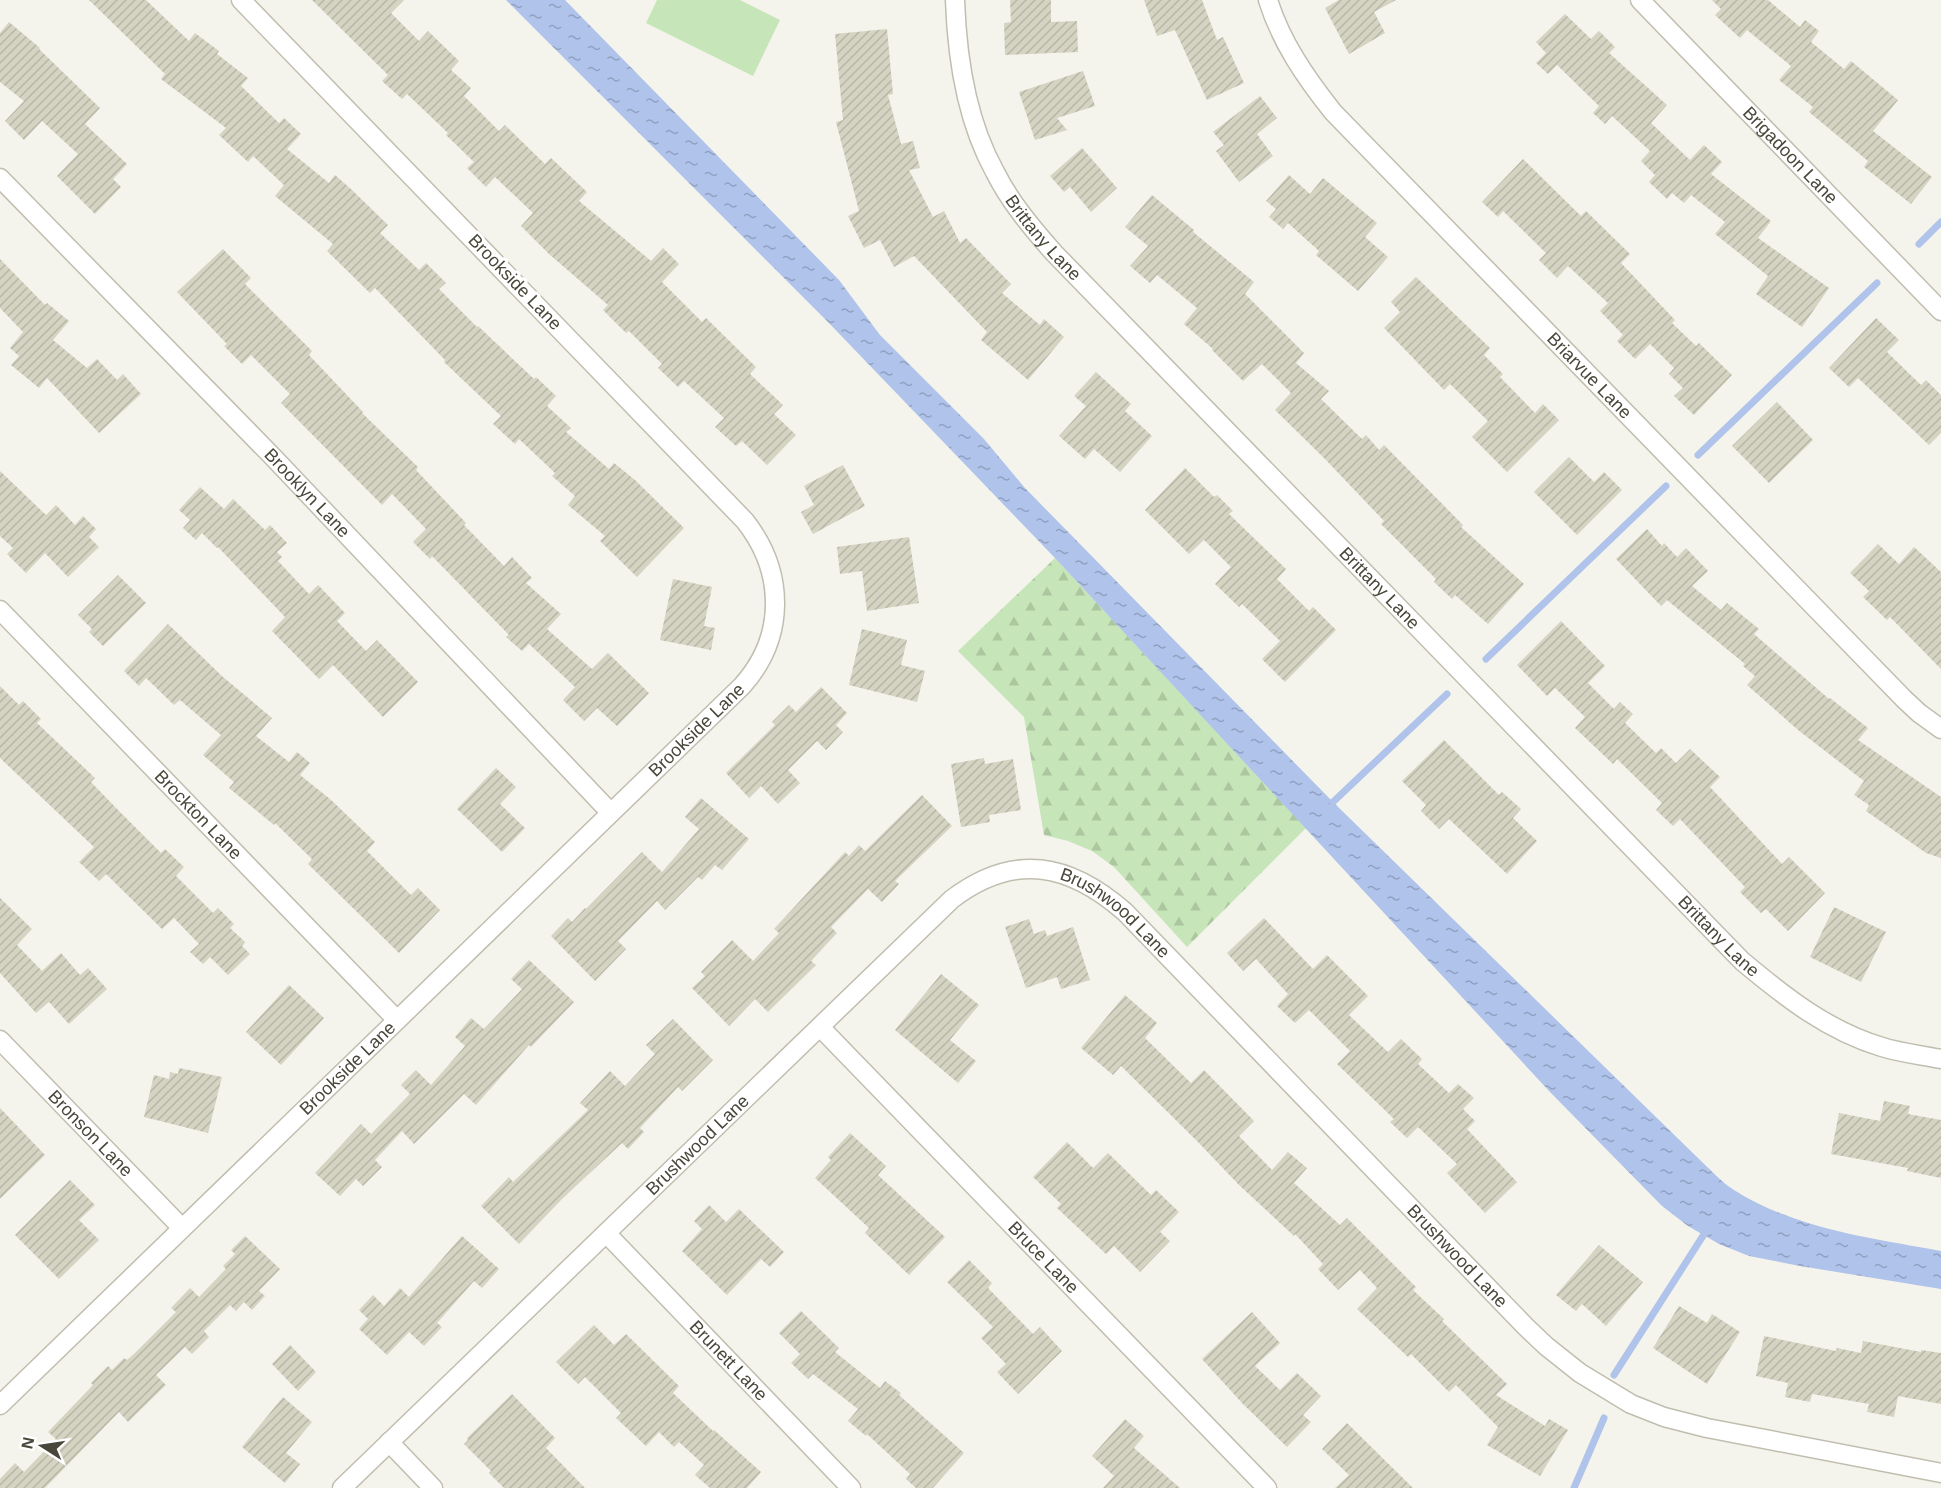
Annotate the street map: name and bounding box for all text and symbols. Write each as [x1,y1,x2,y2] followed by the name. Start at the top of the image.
[1739,103,1842,208] street label: Brigadoon Lane
[1001,191,1085,285] street label: Brittany Lane
[464,230,566,334] street label: Brookside Lane
[1543,328,1636,423] street label: Briarvue Lane
[260,444,354,542] street label: Brooklyn Lane
[1335,543,1424,633] street label: Brittany Lane
[645,679,749,781] street label: Brookside Lane
[151,766,246,863] street label: Brockton Lane
[1058,864,1174,962] street label: Brushwood Lane
[1674,892,1763,981] street label: Brittany Lane
[296,1017,399,1119] street label: Brookside Lane
[44,1086,137,1181] street label: Bronson Lane
[642,1091,753,1199] street label: Brushwood Lane
[1403,1200,1512,1312] street label: Brushwood Lane
[1004,1217,1083,1297] street label: Bruce Lane
[686,1317,772,1405] street label: Brunett Lane
[12,1416,72,1476] north arrow
[18,1436,37,1450] text: N

